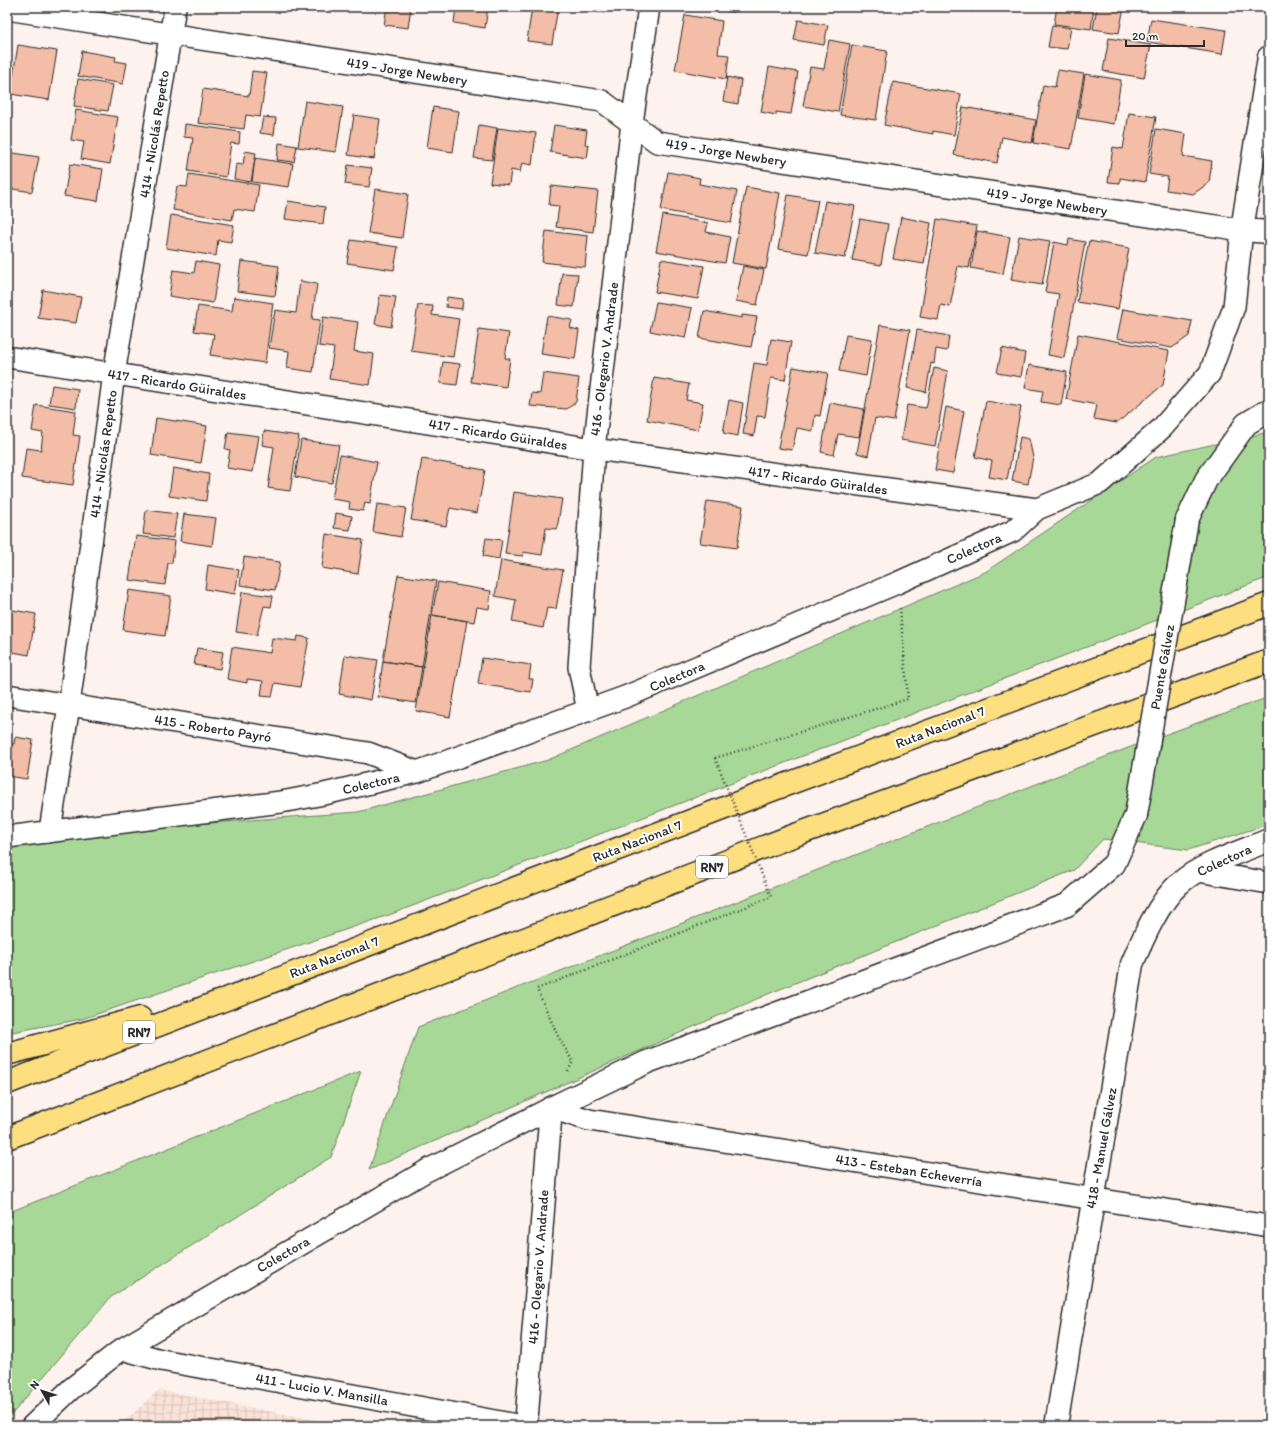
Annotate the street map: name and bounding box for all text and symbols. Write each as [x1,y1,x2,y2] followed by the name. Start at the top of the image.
[1126,22,1204,48] scale bar
[1132,29,1159,43] text: 20 m
[345,54,469,89] street label: 419 - Jorge Newbery
[136,69,173,199] street label: 414 - Nicolás Repetto
[664,135,788,170] street label: 419 - Jorge Newbery
[985,184,1109,219] street label: 419 - Jorge Newbery
[587,281,622,437] street label: 416 - Olegario V. Andrade
[106,365,248,404] street label: 417 - Ricardo Güiraldes
[86,389,121,519] street label: 414 - Nicolás Repetto
[427,415,569,454] street label: 417 - Ricardo Güiraldes
[747,462,889,499] street label: 417 - Ricardo Güiraldes
[944,529,1005,568] street label: Colectora
[1147,623,1178,711] street label: Puente Gálvez
[647,657,708,696] street label: Colectora
[893,703,987,752] street label: Ruta Nacional 7
[153,711,273,746] street label: 415 - Roberto Payró
[341,768,402,798] street label: Colectora
[590,817,684,866] street label: Ruta Nacional 7
[1194,840,1255,880] street label: Colectora
[696,856,728,878] road number: RN7
[287,933,381,982] street label: Ruta Nacional 7
[123,1021,155,1043] road number: RN7
[1082,1086,1121,1210] street label: 418 - Manuel Gálvez
[834,1150,984,1191] street label: 413 - Esteban Echeverría
[525,1189,552,1345] street label: 416 - Olegario V. Andrade
[254,1232,313,1276] street label: Colectora
[254,1369,390,1410] street label: 411 - Lucio V. Mansilla
[22,1371,62,1411] north arrow
[27,1378,42,1392] text: N

